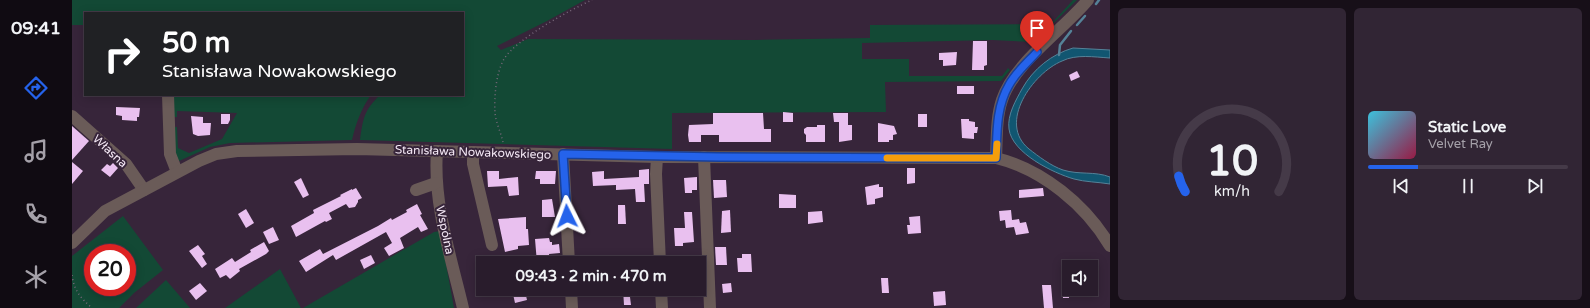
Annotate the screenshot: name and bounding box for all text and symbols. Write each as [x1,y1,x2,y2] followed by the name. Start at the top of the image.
[1020,11,1054,52] pin
[11,17,61,39] text: 09:41
[1026,17,1048,39] icon: arrive
[162,26,230,60] text: 50 m
[96,28,148,80] icon: right
[162,60,397,82] text: Stanisława Nowakowskiego
[22,74,50,102] icon: directions
[1428,118,1506,136] text: Static Love
[90,132,130,170] street label: Własna
[1428,136,1493,152] text: Velvet Ray
[22,137,50,165] icon: music
[1206,137,1258,187] text: 10
[395,142,551,162] street label: Stanisława Nowakowskiego
[1390,175,1412,197] icon: previous
[1457,175,1479,197] icon: pause
[1524,175,1546,197] icon: next
[1214,183,1250,200] text: km/h
[546,195,588,237] position arrow
[22,200,50,228] icon: phone
[433,204,457,256] street label: Wspólna
[84,244,136,296] speed limit sign: 20
[1062,260,1098,296] map controls
[1062,260,1098,296] button: sound
[22,263,50,291] icon: climate
[516,267,666,285] text: 09:43 · 2 min · 470 m

